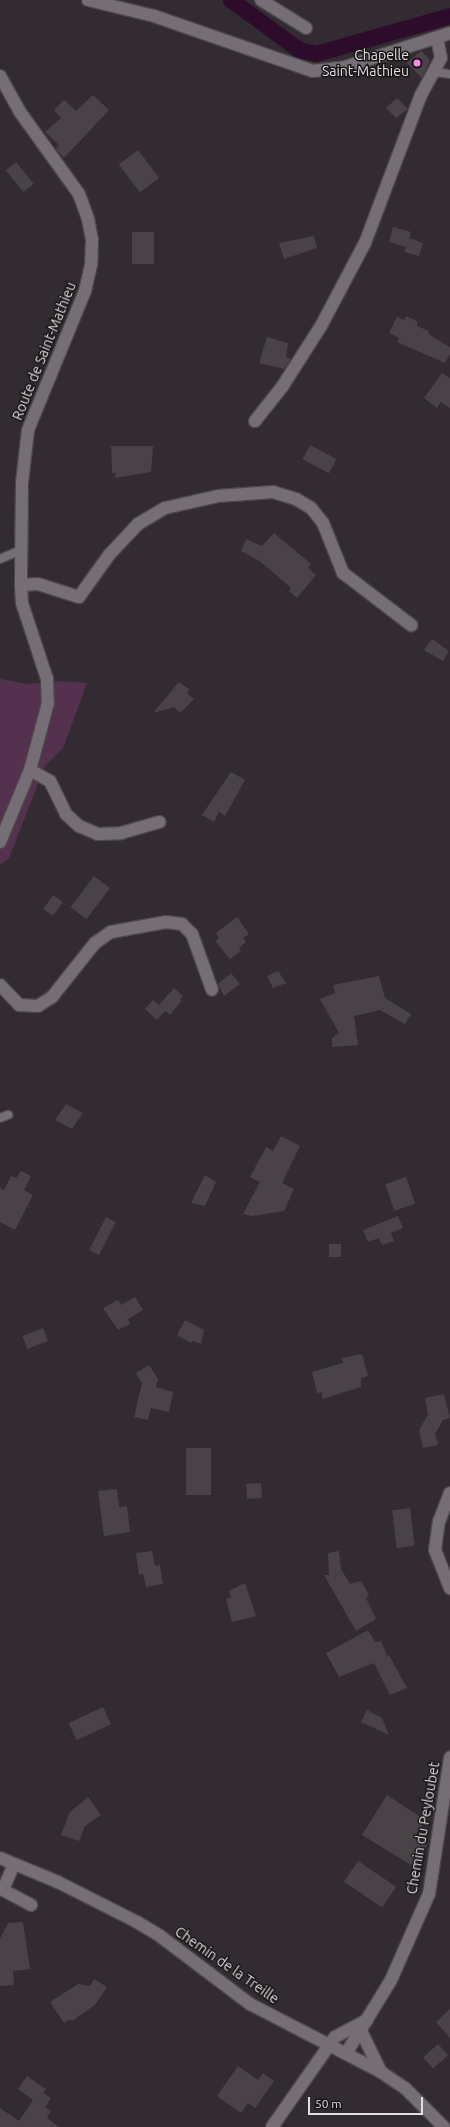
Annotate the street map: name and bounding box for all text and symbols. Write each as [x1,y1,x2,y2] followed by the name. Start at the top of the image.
[322,47,409,80] place label: Chapelle Saint-Mathieu
[412,58,422,68] marker: Chapelle Saint-Mathieu
[9,279,79,423] street label: Route de Saint-Mathieu
[403,1760,443,1896] street label: Chemin du Peyloubet
[172,1923,282,2007] street label: Chemin de la Treille
[310,2089,425,2115] scale bar
[315,2097,342,2110] text: 50 m

